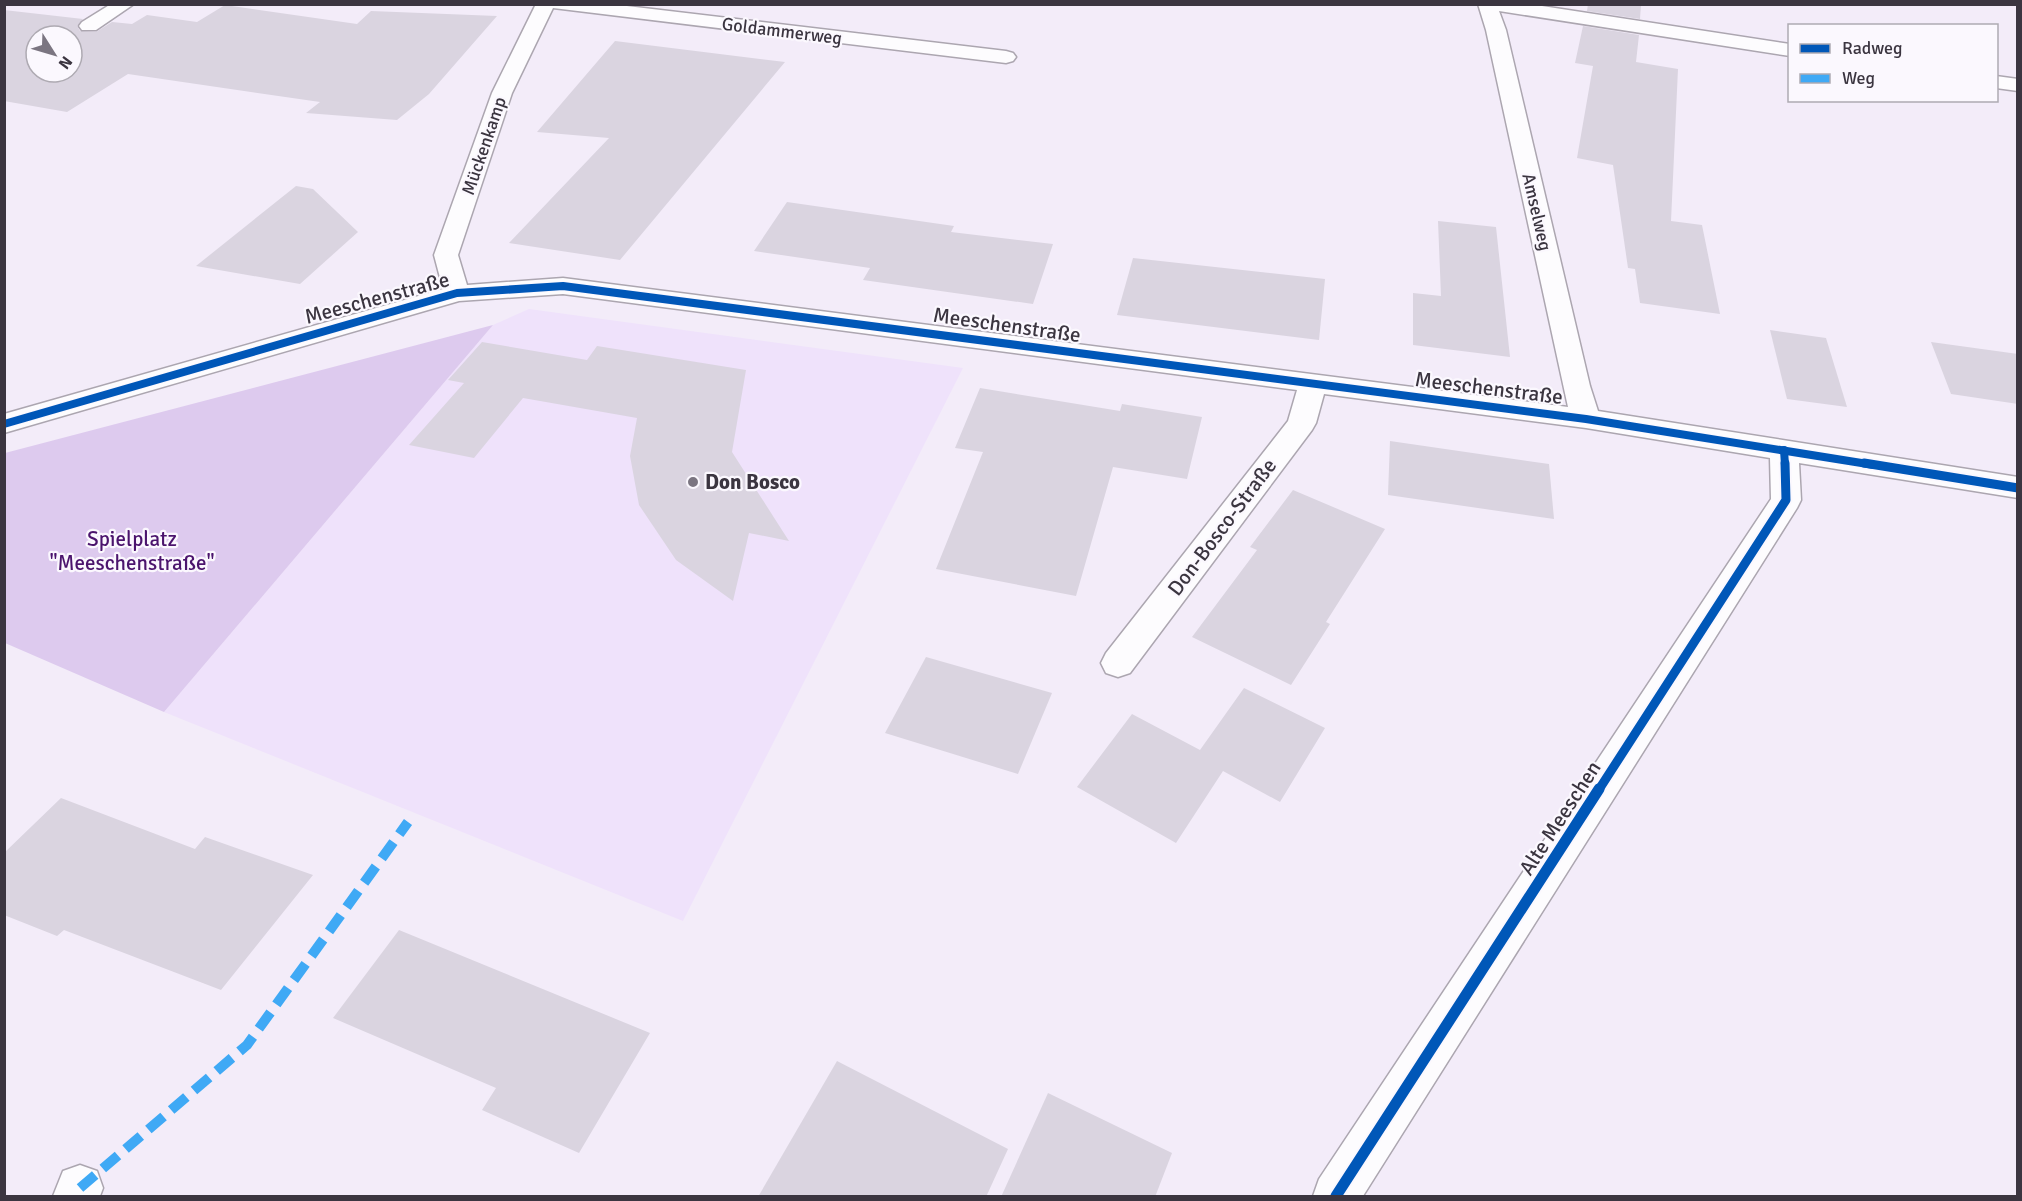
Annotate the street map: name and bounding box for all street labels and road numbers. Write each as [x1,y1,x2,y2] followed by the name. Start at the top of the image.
[721,13,843,49] street label: Goldammerweg
[457,94,511,198] street label: Mückenkamp
[1517,171,1557,253] street label: Amselweg
[302,266,452,330] street label: Meeschenstraße
[931,302,1083,348] street label: Meeschenstraße
[1414,366,1564,410] street label: Meeschenstraße
[1162,453,1282,601] street label: Don-Bosco-Straße
[1513,756,1607,880] street label: Alte Meeschen

